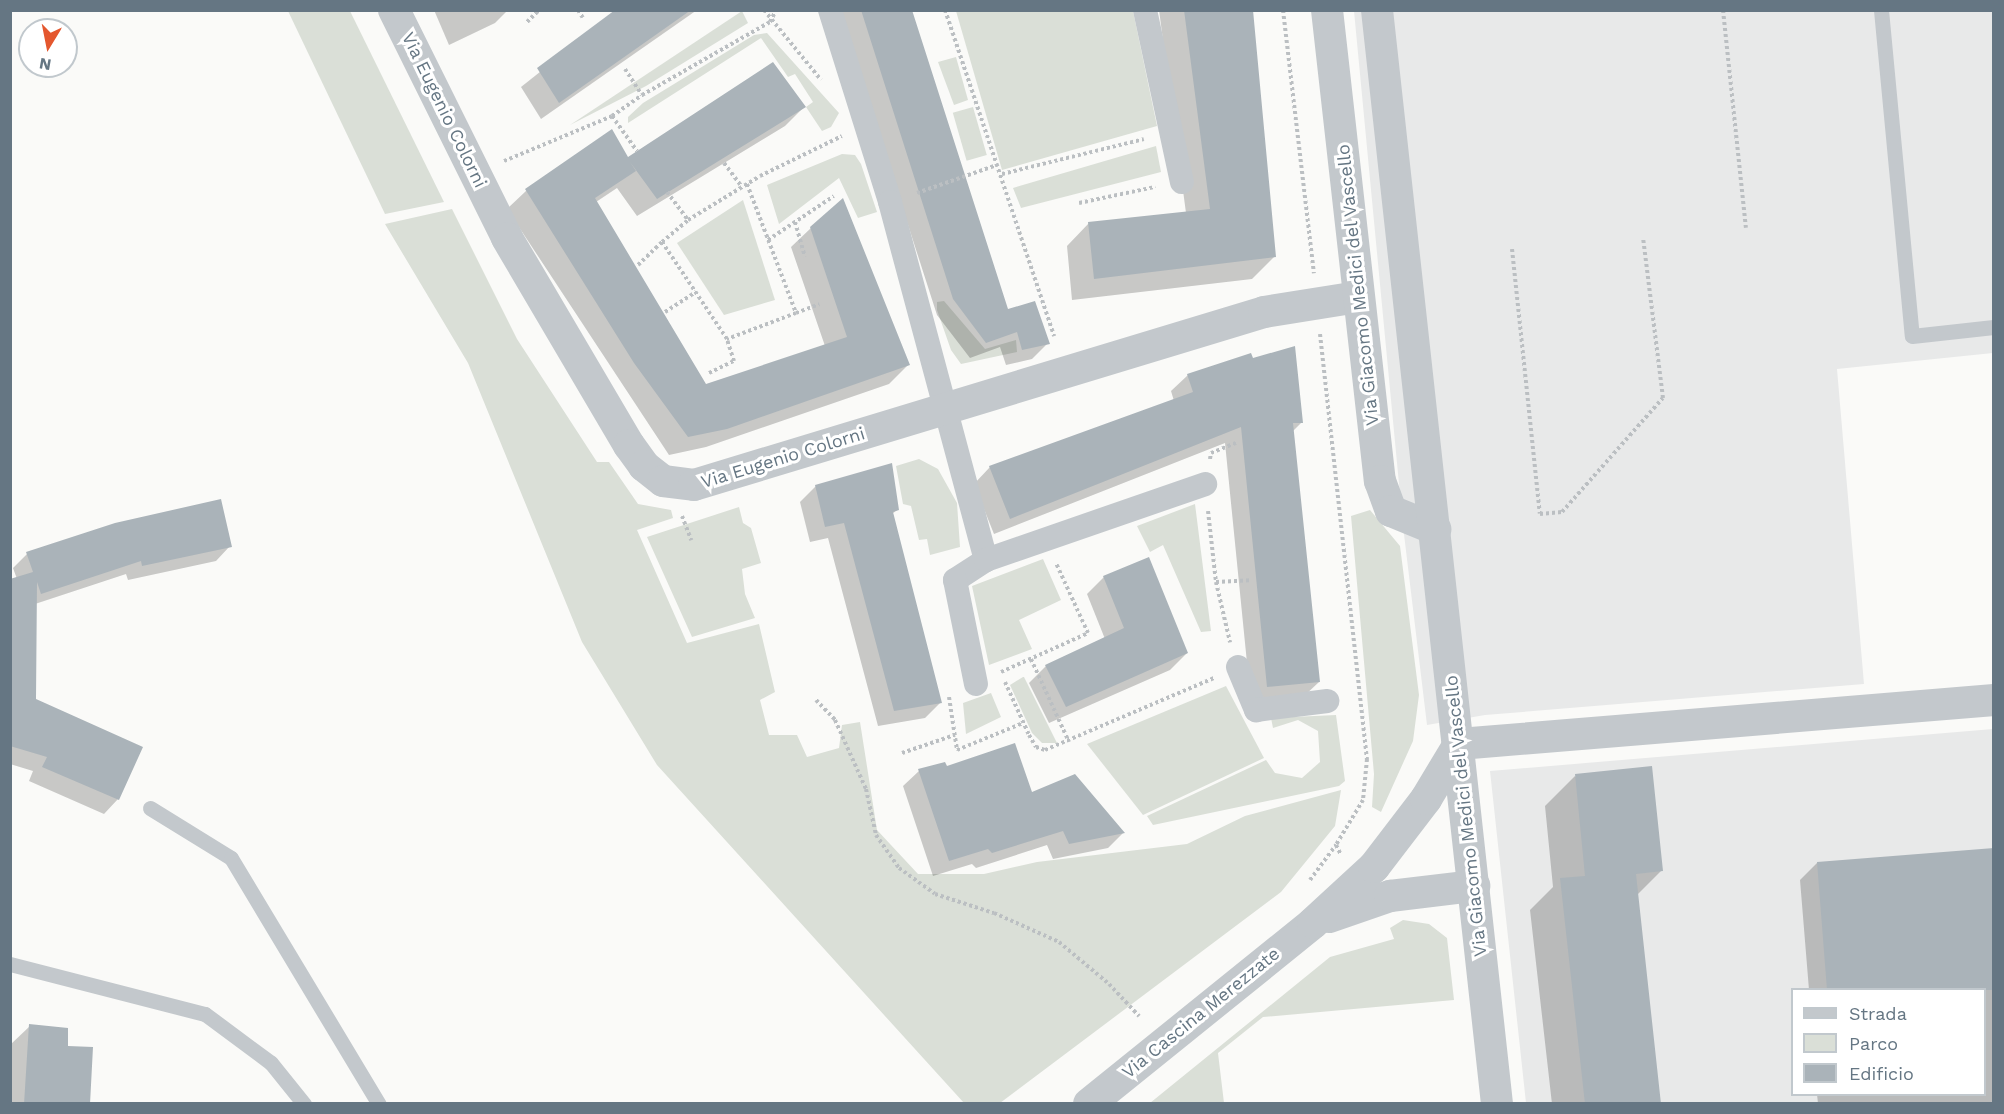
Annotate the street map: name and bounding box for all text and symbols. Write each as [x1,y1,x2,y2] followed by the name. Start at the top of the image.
[18,18,78,78] north arrow
[397,29,491,191] street label: Via Eugenio Colorni
[38,54,53,75] text: N
[1332,142,1384,428] street label: Via Giacomo Medici del Vascello
[698,423,868,493] street label: Via Eugenio Colorni
[1440,673,1492,959] street label: Via Giacomo Medici del Vascello
[1118,943,1284,1083] street label: Via Cascina Merezzate
[1791,988,1986,1096] legend
[1849,1003,1907,1024] text: Strada
[1849,1033,1898,1054] text: Parco
[1849,1063,1914,1084] text: Edificio

